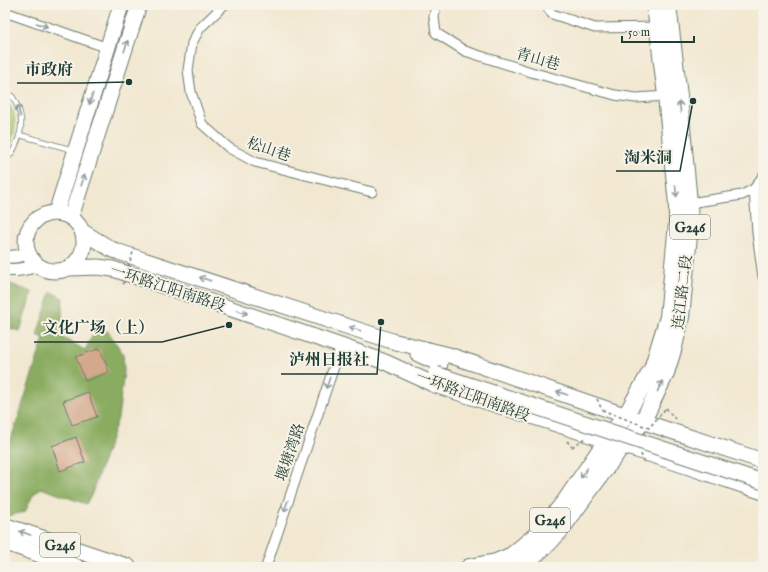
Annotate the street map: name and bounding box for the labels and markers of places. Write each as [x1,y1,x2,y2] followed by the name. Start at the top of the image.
[17,55,81,83] callout: 市政府
[616,143,680,171] callout: 淘米洞
[34,314,162,342] callout: 文化广场（上）
[281,346,377,374] callout: 泸州日报社

